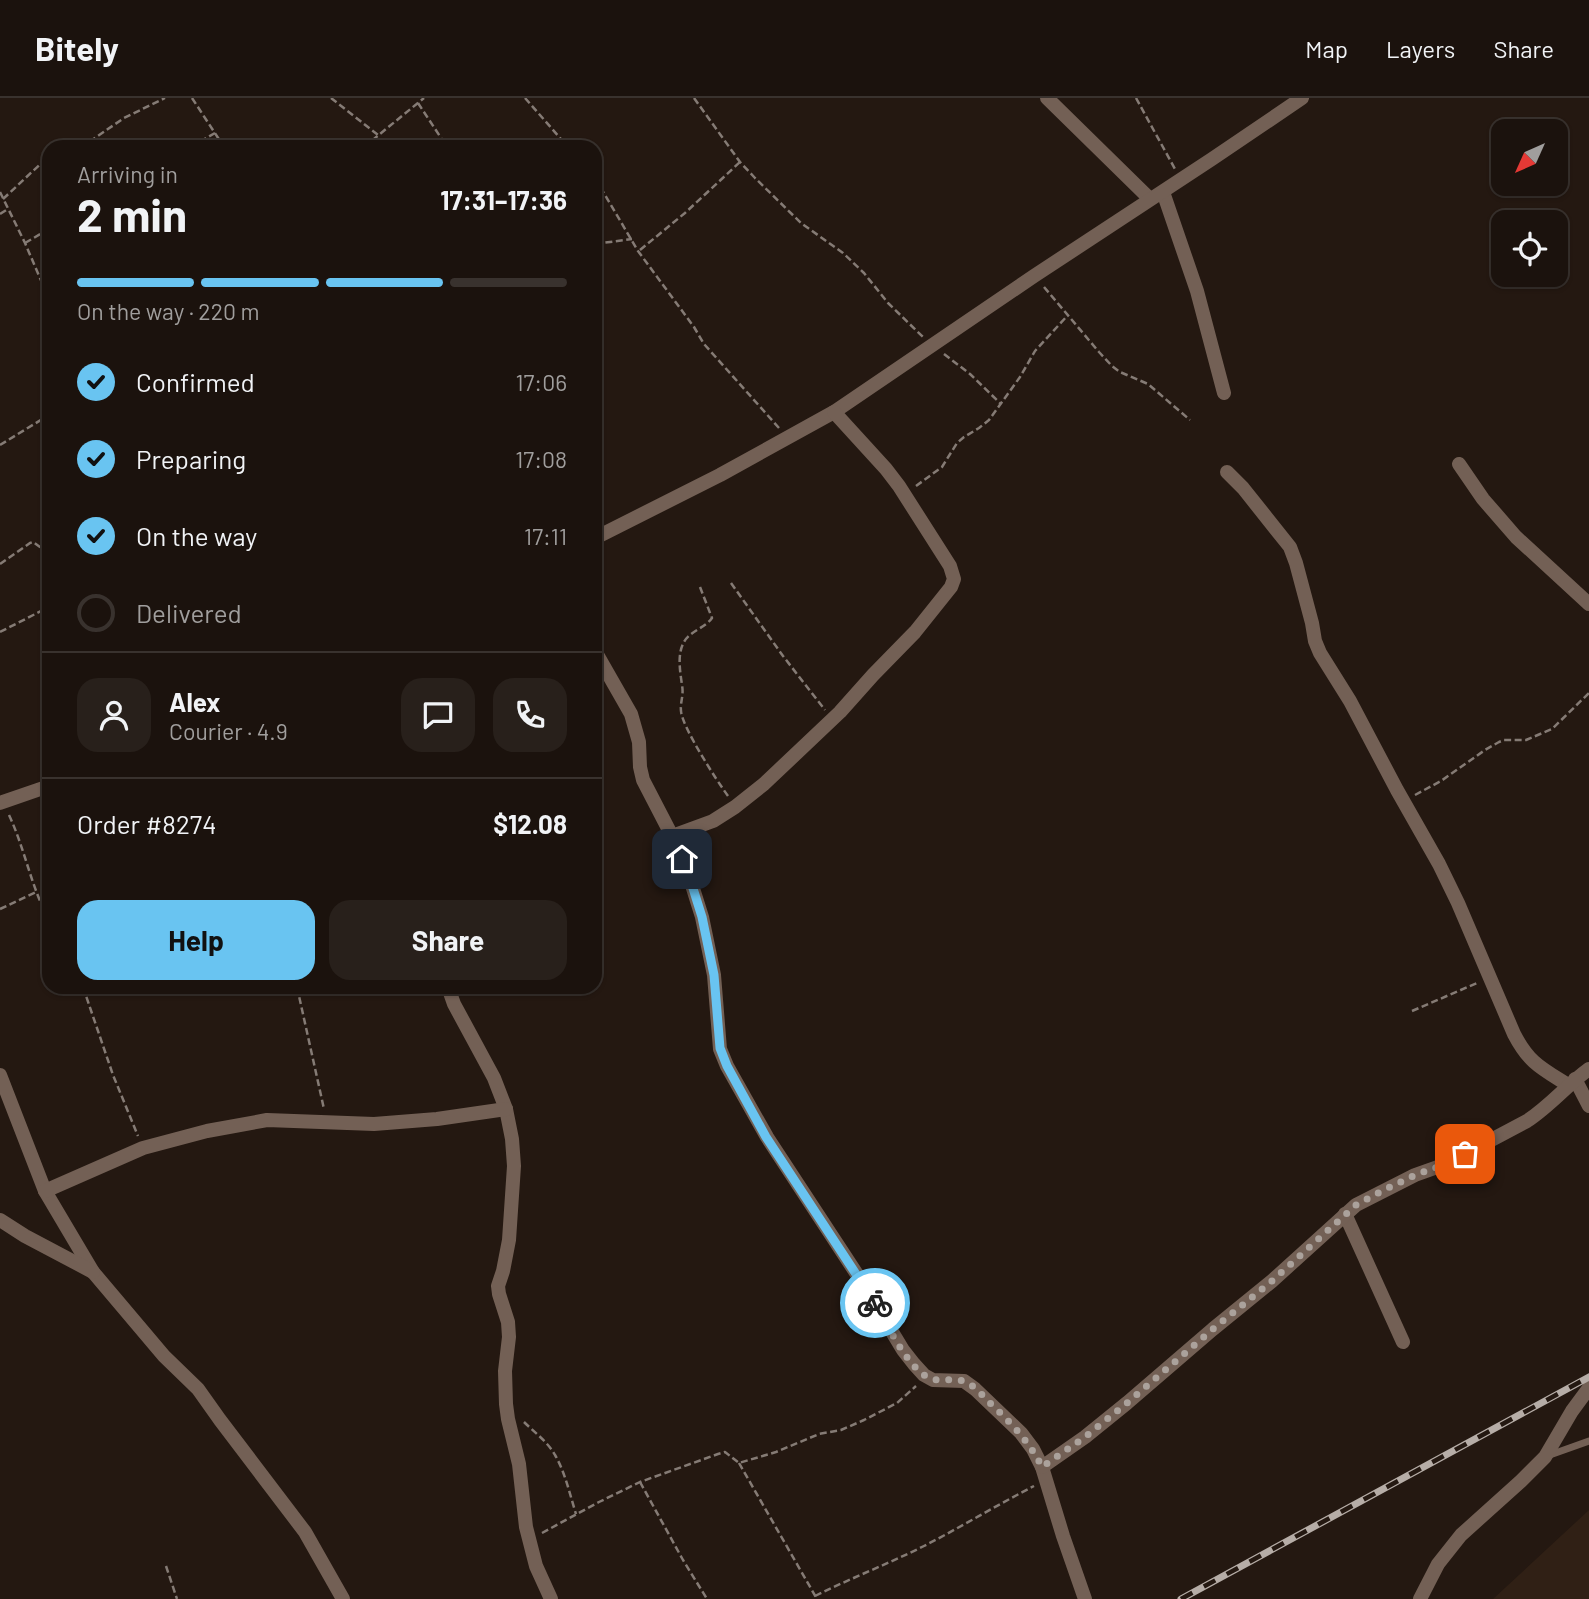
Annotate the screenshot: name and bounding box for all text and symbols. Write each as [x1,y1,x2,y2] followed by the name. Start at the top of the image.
[35,28,119,68] text: Bitely
[1305,34,1348,63] text: Map
[1386,34,1455,63] text: Layers
[1493,34,1554,63] text: Share
[1491,119,1568,196] north arrow
[1491,119,1568,287] map controls
[77,160,178,188] text: Arriving in
[440,184,567,215] text: 17:31–17:36
[77,186,187,241] text: 2 min
[1491,210,1568,287] button: locate
[77,297,260,325] text: On the way · 220 m
[77,363,115,401] icon: check
[136,366,255,397] text: Confirmed
[515,368,567,396] text: 17:06
[77,440,115,478] icon: check
[136,443,246,474] text: Preparing
[515,445,567,473] text: 17:08
[77,517,115,555] icon: check
[136,520,257,551] text: On the way
[524,522,567,550] text: 17:11
[136,597,242,628] text: Delivered
[77,678,151,752] button: person
[401,678,475,752] button: chat
[493,678,567,752] button: phone
[169,686,220,717] text: Alex
[169,717,288,745] text: Courier · 4.9
[77,808,216,839] text: Order #8274
[493,808,567,839] text: $12.08
[652,829,712,889] pin
[663,840,701,878] icon: home
[77,900,315,980] button: Help
[329,900,567,980] button: Share
[1435,1124,1495,1184] pin
[1446,1135,1484,1173] icon: bag
[840,1268,910,1338] courier
[856,1284,894,1322] icon: bike

